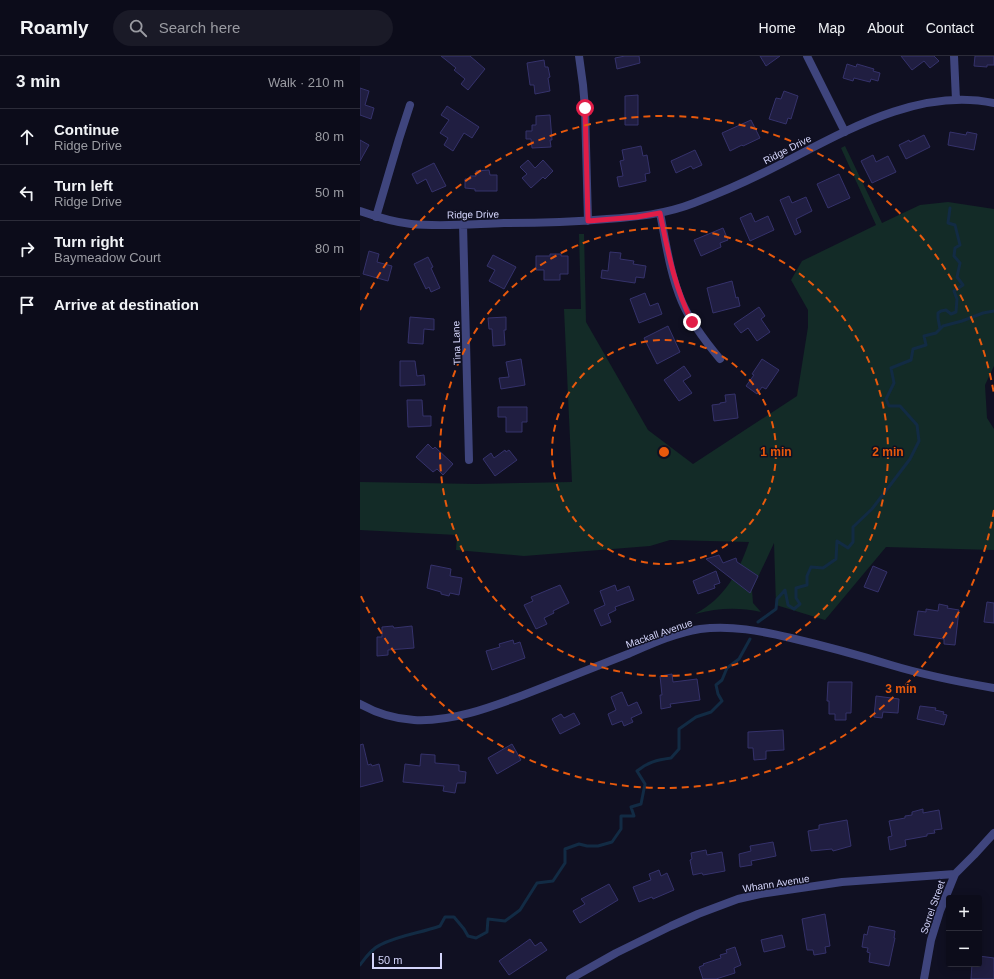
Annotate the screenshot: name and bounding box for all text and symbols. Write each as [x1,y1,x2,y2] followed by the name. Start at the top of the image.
[113,10,393,46] search box
[20,17,89,38] text: Roamly
[127,17,149,39] icon: search
[159,19,240,36] text: Search here
[759,20,796,36] text: Home
[818,20,845,36] text: Map
[867,20,904,36] text: About
[926,20,974,36] text: Contact
[16,72,60,91] text: 3 min
[268,75,344,90] text: Walk · 210 m
[576,99,594,117] route start
[54,121,119,138] text: Continue
[16,126,38,148] icon: ahead
[315,129,344,144] text: 80 m
[761,132,813,166] street label: Ridge Drive
[54,138,122,153] text: Ridge Drive
[54,177,113,194] text: Turn left
[16,182,38,204] icon: left
[315,185,344,200] text: 50 m
[54,194,122,209] text: Ridge Drive
[447,209,500,220] street label: Ridge Drive
[54,233,124,250] text: Turn right
[16,238,38,260] icon: right
[315,241,344,256] text: 80 m
[54,250,161,265] text: Baymeadow Court
[16,294,38,316] icon: arrive
[54,296,199,313] text: Arrive at destination
[683,313,701,331] route end
[450,320,463,365] street label: Tina Lane
[657,445,671,459] centre of rings
[760,445,792,459] text: 1 min
[872,445,904,459] text: 2 min
[624,617,694,650] street label: Mackall Avenue
[885,682,917,696] text: 3 min
[742,873,811,894] street label: Whann Avenue
[918,879,947,935] street label: Sorrel Street
[946,895,982,967] map controls
[946,895,982,931] button: +
[946,931,982,967] button: −
[372,951,442,970] scale bar
[378,954,402,966] text: 50 m

